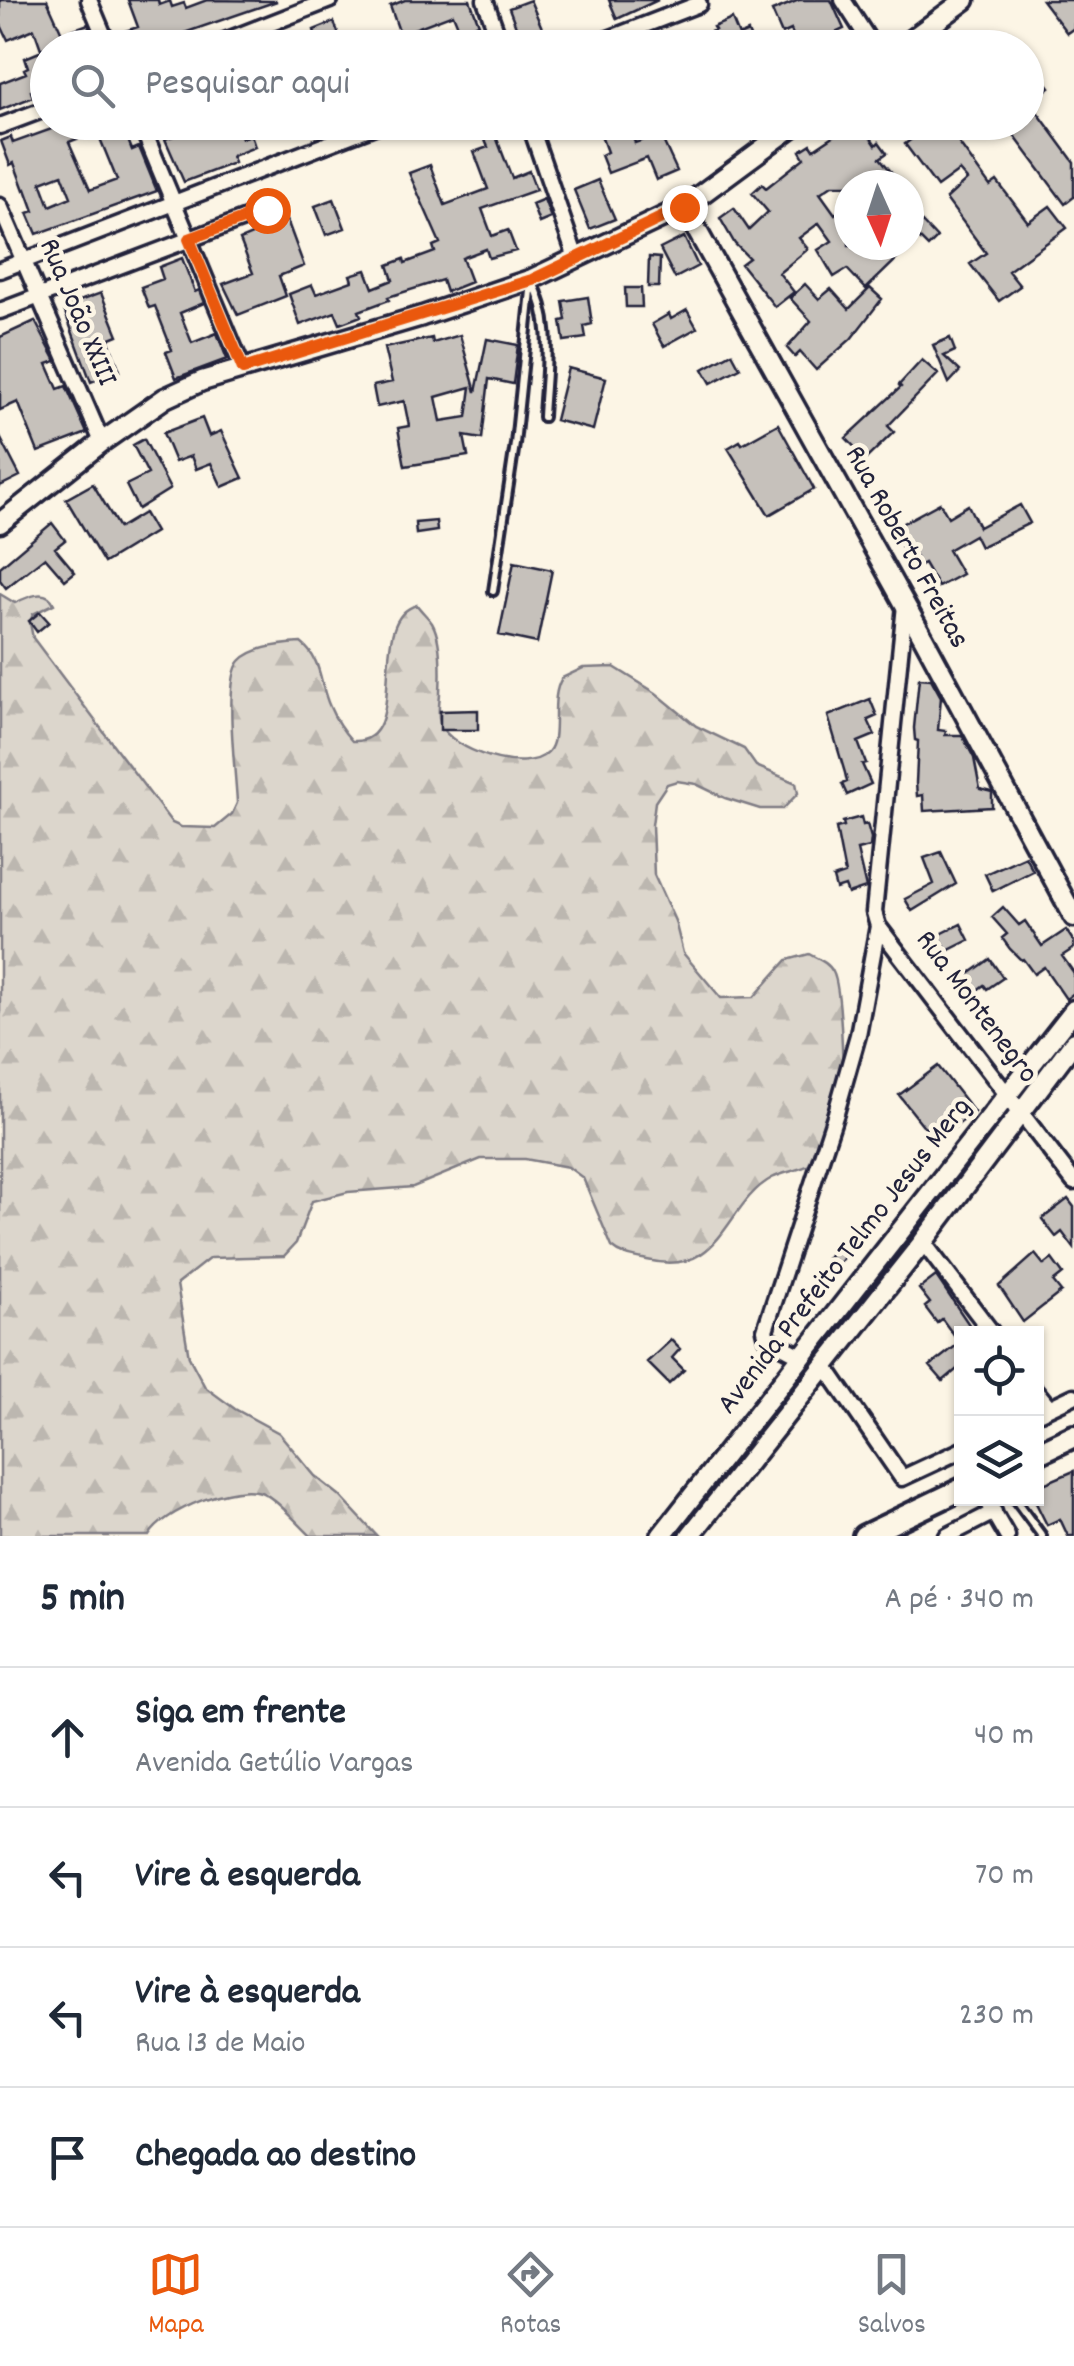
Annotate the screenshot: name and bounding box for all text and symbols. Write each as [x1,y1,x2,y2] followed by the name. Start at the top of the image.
[30,30,1044,140] search box
[65,58,120,113] icon: search
[145,58,350,113] text: Pesquisar aqui
[834,170,924,260] north arrow
[662,185,708,231] route end
[245,188,291,234] route start
[26,232,126,394] street label: Rua João XXIII
[831,439,979,657] street label: Rua Roberto Freitas
[903,922,1047,1094] street label: Rua Montenegro
[708,1089,984,1425] street label: Avenida Prefeito Telmo Jesus Merg
[954,1326,1044,1506] map controls
[954,1326,1044,1416] button: locate
[954,1416,1044,1506] button: layers
[40,1571,125,1631] text: 5 min
[884,1578,1034,1624] text: A pé · 340 m
[135,1687,346,1742] text: Siga em frente
[40,1710,95,1765] icon: ahead
[974,1714,1034,1760] text: 40 m
[135,1742,414,1788] text: Avenida Getúlio Vargas
[40,1850,95,1905] icon: left
[135,1850,360,1905] text: Vire à esquerda
[975,1854,1034,1900] text: 70 m
[135,1967,360,2022] text: Vire à esquerda
[40,1990,95,2045] icon: left
[959,1994,1034,2040] text: 230 m
[135,2022,306,2068] text: Rua 13 de Maio
[40,2130,95,2185] icon: arrive
[135,2130,416,2185] text: Chegada ao destino
[148,2247,204,2347] tab: Mapa
[500,2247,561,2347] tab: Rotas
[858,2247,926,2347] tab: Salvos

